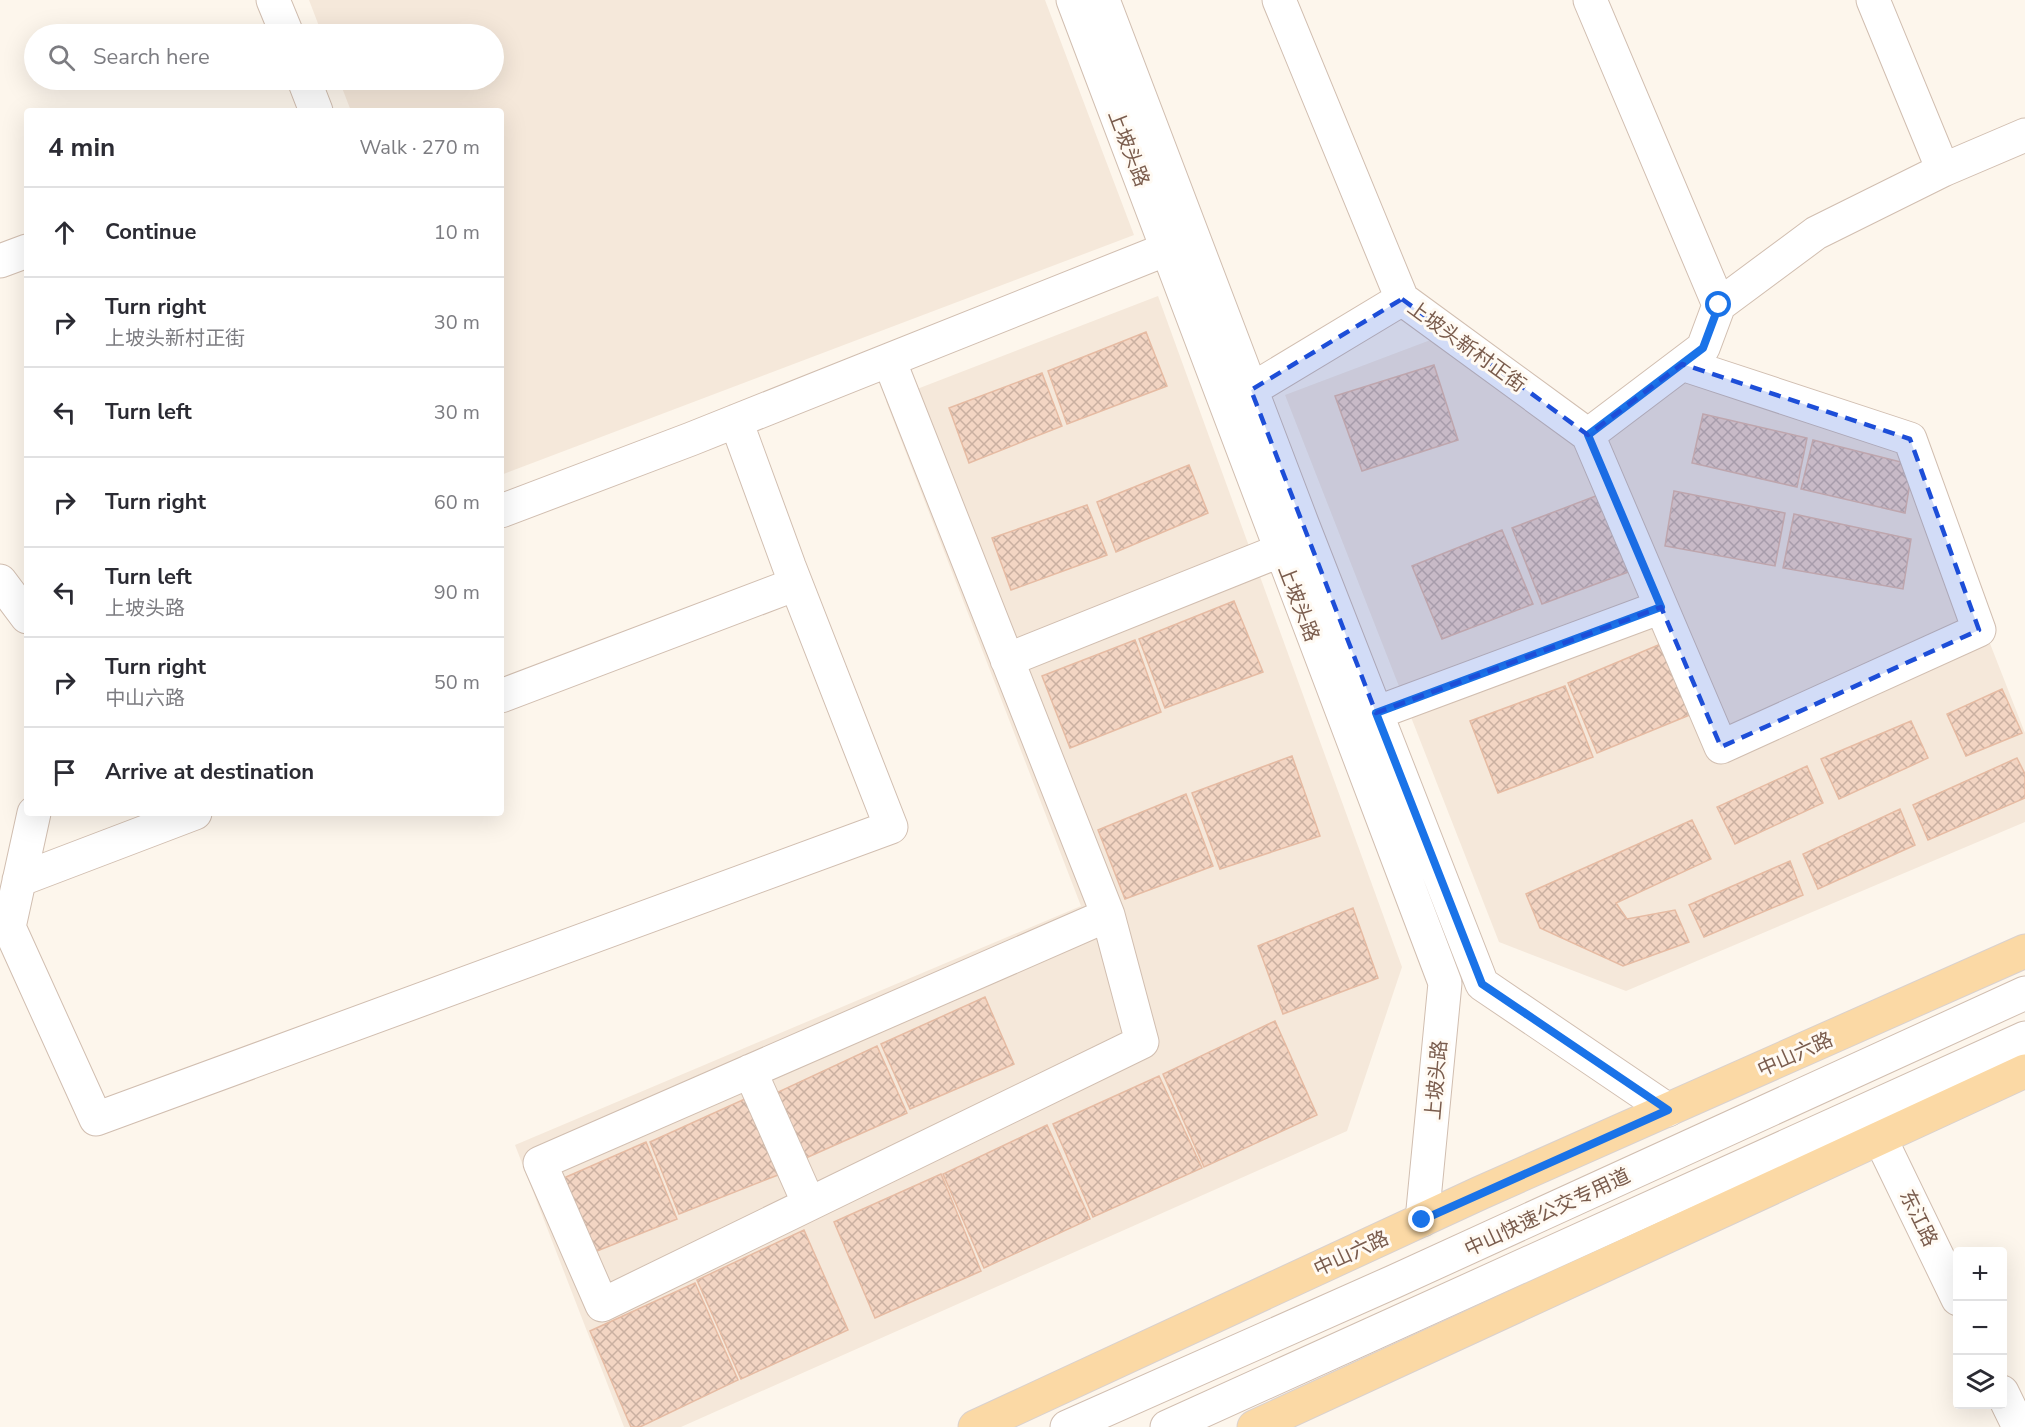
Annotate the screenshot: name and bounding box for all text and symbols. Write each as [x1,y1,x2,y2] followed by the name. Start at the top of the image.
[24,24,504,90] search box
[45,41,78,74] icon: search
[93,42,210,72] text: Search here
[1102,106,1155,190] street label: 上坡头路
[48,130,115,165] text: 4 min
[360,134,480,161] text: Walk · 270 m
[48,216,81,249] icon: ahead
[105,217,196,247] text: Continue
[434,219,480,246] text: 10 m
[1705,291,1731,317] route start
[105,292,206,322] text: Turn right
[1402,294,1531,398] street label: 上坡头新村正街
[48,306,81,339] icon: right
[434,309,480,336] text: 30 m
[105,325,245,352] text: 上坡头新村正街
[48,396,81,429] icon: left
[105,397,192,427] text: Turn left
[434,399,480,426] text: 30 m
[48,486,81,519] icon: right
[105,487,206,517] text: Turn right
[434,489,480,516] text: 60 m
[1272,561,1325,645] street label: 上坡头路
[105,562,192,592] text: Turn left
[48,576,81,609] icon: left
[434,579,480,606] text: 90 m
[105,595,185,622] text: 上坡头路
[105,652,206,682] text: Turn right
[48,666,81,699] icon: right
[434,669,480,696] text: 50 m
[105,685,185,712] text: 中山六路
[48,756,81,789] icon: arrive
[105,757,314,787] text: Arrive at destination
[1753,1026,1837,1083] street label: 中山六路
[1420,1039,1453,1121] street label: 上坡头路
[1460,1162,1634,1263] street label: 中山快速公交专用道
[1893,1185,1944,1251] street label: 东江路
[1408,1206,1434,1232] route end
[1309,1224,1393,1283] street label: 中山六路
[1953,1247,2007,1409] map controls
[1953,1247,2007,1301] button: +
[1953,1301,2007,1355] button: −
[1953,1355,2007,1409] button: layers

